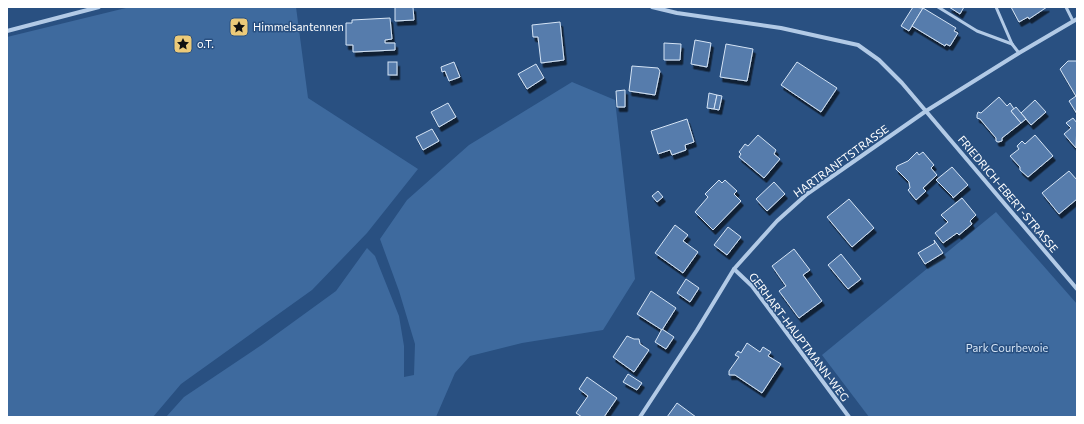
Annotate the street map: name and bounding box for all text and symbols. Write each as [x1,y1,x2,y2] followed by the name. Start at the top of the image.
[228,16,250,38] place icon: Himmelsantennen
[253,20,344,33] place label: Himmelsantennen
[172,33,194,55] place icon: o.T.
[197,37,214,50] place label: o.T.
[791,122,891,199] street label: HARTRANFTSTRASSE
[956,133,1061,255] street label: FRIEDRICH-EBERT-STRASSE
[747,270,852,404] street label: GERHART-HAUPTMANN-WEG
[966,341,1048,354] park label: Park Courbevoie

